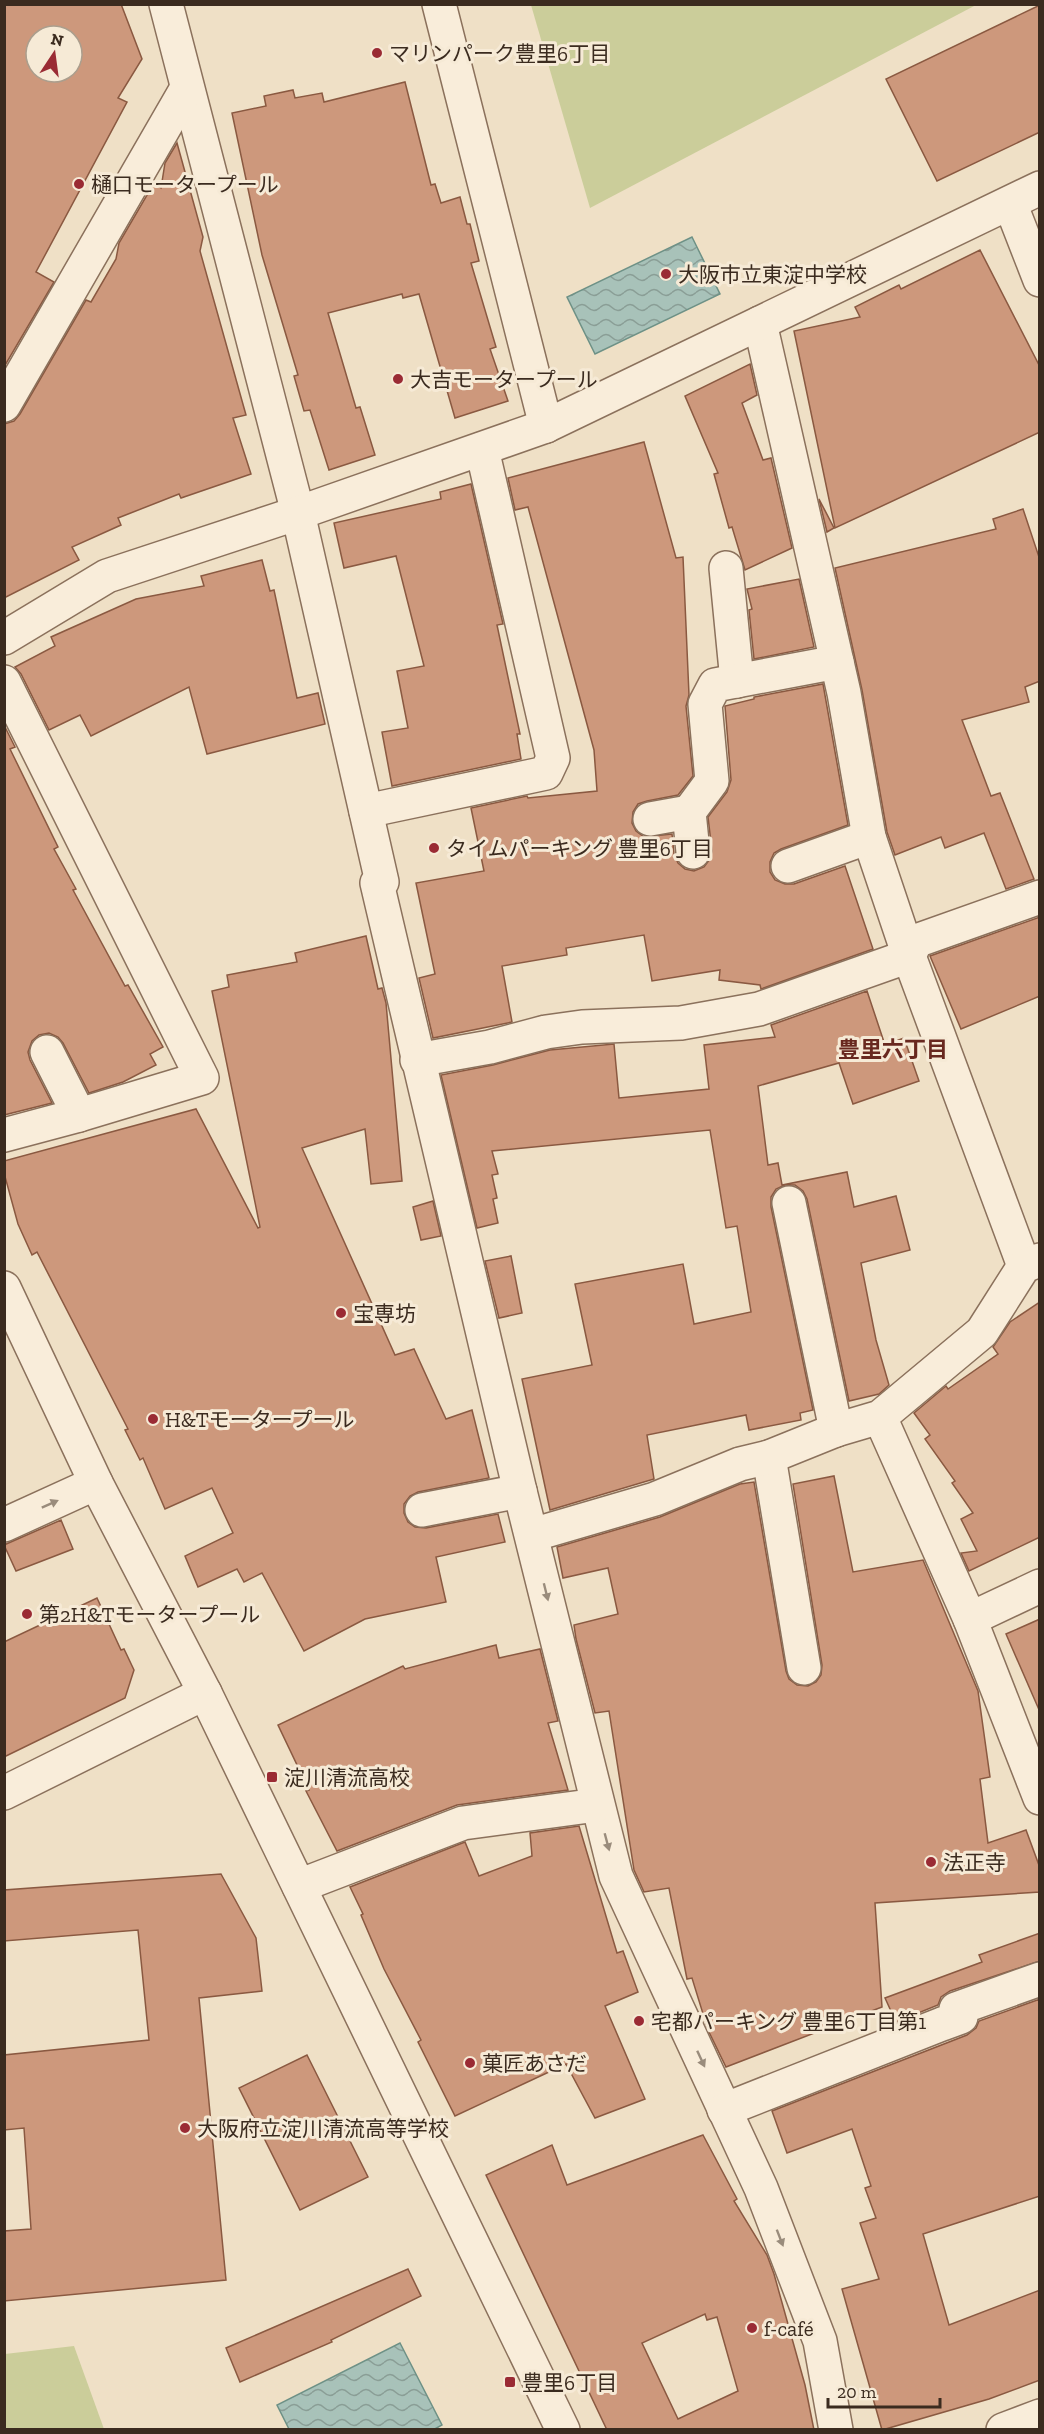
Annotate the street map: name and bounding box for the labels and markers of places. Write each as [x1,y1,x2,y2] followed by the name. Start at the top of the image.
[389,41,610,66] place label: マリンパーク豊里6丁目
[370,46,384,60] marker: マリンパーク豊里6丁目
[91,172,279,197] place label: 樋口モータープール
[72,177,86,191] marker: 樋口モータープール
[678,262,867,287] place label: 大阪市立東淀中学校
[659,267,673,281] marker: 大阪市立東淀中学校
[410,367,598,392] place label: 大吉モータープール
[391,372,405,386] marker: 大吉モータープール
[446,836,713,861] place label: タイムパーキング 豊里6丁目
[427,841,441,855] marker: タイムパーキング 豊里6丁目
[353,1301,416,1326] place label: 宝専坊
[334,1306,348,1320] marker: 宝専坊
[165,1407,354,1432] place label: H&Tモータープール
[146,1412,160,1426] marker: H&Tモータープール
[39,1602,260,1627] place label: 第2H&Tモータープール
[20,1607,34,1621] marker: 第2H&Tモータープール
[284,1765,410,1790] place label: 淀川清流高校
[265,1770,279,1784] marker: 淀川清流高校
[943,1850,1006,1875] place label: 法正寺
[924,1855,938,1869] marker: 法正寺
[651,2009,926,2034] place label: 宅都パーキング 豊里6丁目第1
[632,2014,646,2028] marker: 宅都パーキング 豊里6丁目第1
[482,2051,587,2076] place label: 菓匠あさだ
[463,2056,477,2070] marker: 菓匠あさだ
[197,2116,449,2141] place label: 大阪府立淀川清流高等学校
[178,2121,192,2135] marker: 大阪府立淀川清流高等学校
[764,2316,814,2341] place label: f-café
[745,2321,759,2335] marker: f-café
[522,2370,617,2395] place label: 豊里6丁目
[503,2375,517,2389] marker: 豊里6丁目

